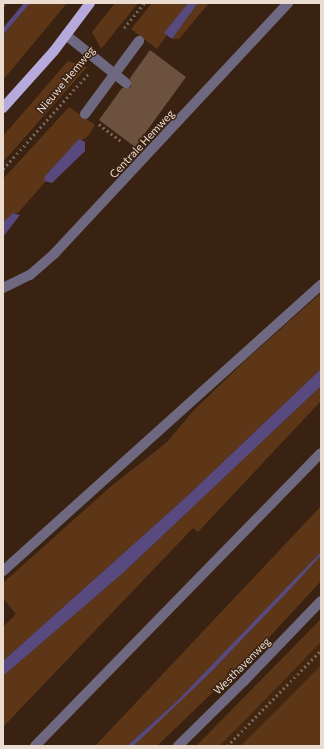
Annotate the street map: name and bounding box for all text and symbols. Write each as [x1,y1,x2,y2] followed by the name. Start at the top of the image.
[34,44,98,116] street label: Nieuwe Hemweg
[107,107,177,181] street label: Centrale Hemweg
[211,635,273,697] street label: Westhavenweg

